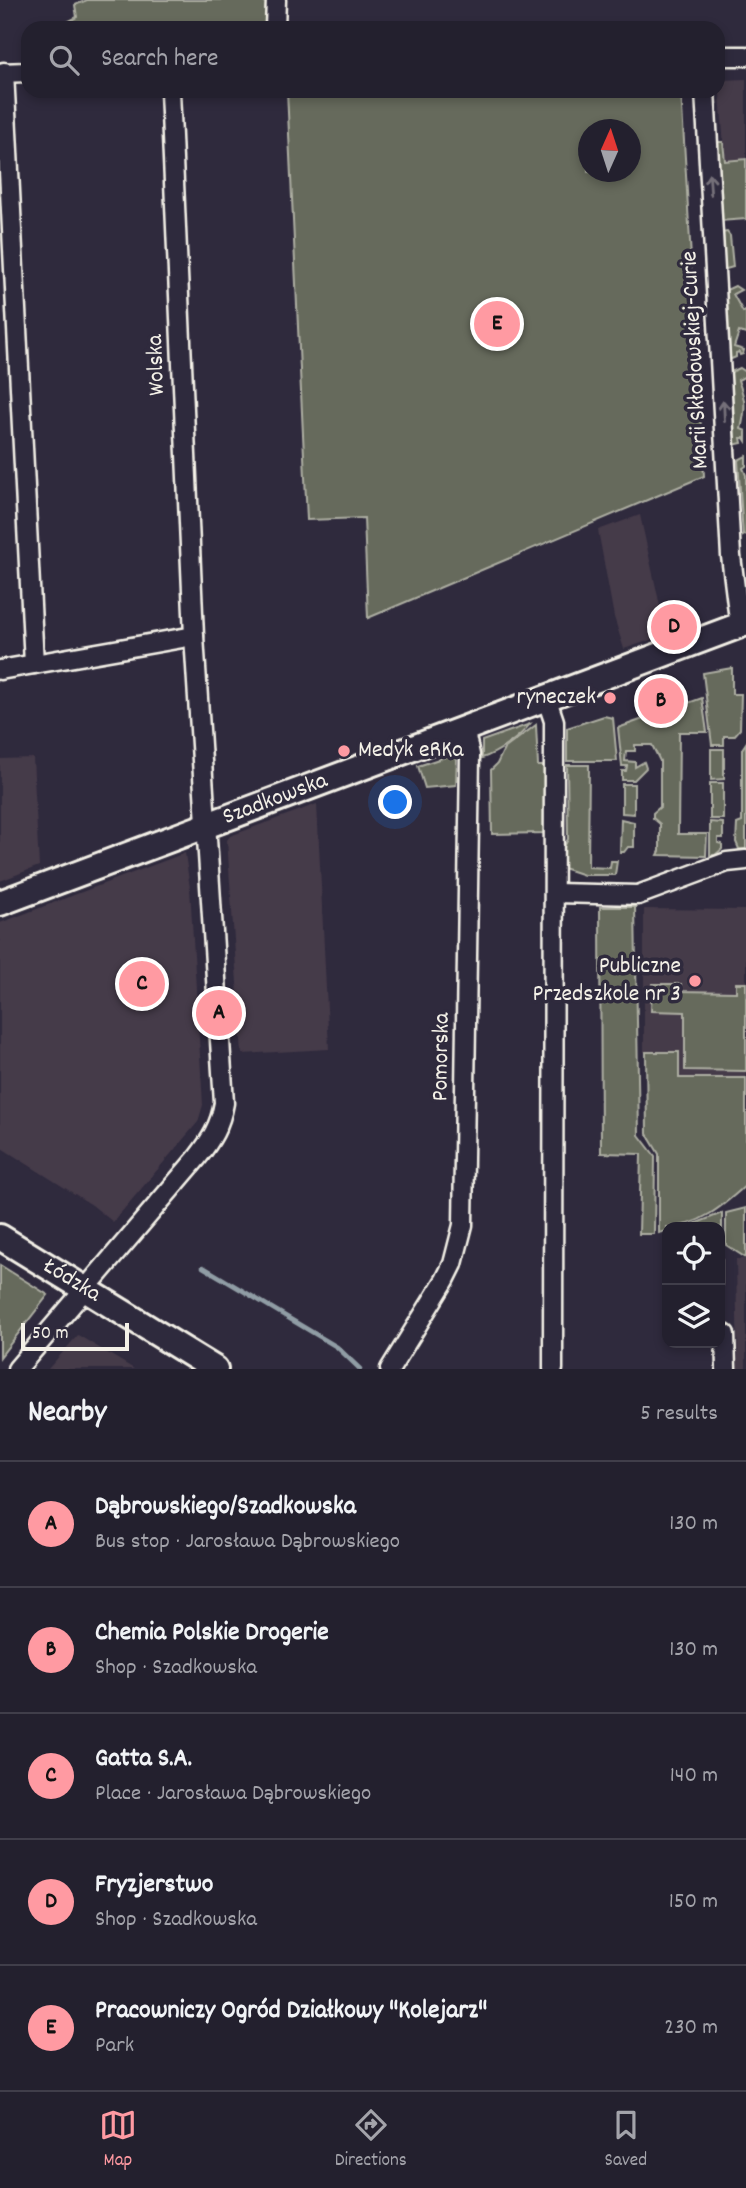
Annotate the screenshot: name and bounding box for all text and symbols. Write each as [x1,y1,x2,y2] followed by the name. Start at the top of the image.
[21,21,725,98] search box
[45,41,83,79] icon: search
[101,41,219,78] text: Search here
[578,119,641,182] north arrow
[703,173,716,195] one-way arrow
[673,250,719,470] street label: Marii Skłodowskiej-Curie
[474,298,520,350] pin: E
[139,333,175,396] street label: Wolska
[717,399,730,422] one-way arrow
[651,601,697,653] pin: D
[638,675,684,727] pin: B
[517,681,596,715] place label: ryneczek
[602,690,618,706] marker: ryneczek
[358,734,464,768] place label: Medyk eRKa
[336,743,352,759] marker: Medyk eRKa
[218,764,333,835] street label: Szadkowska
[378,785,412,819] your location
[533,950,681,1012] place label: Publiczne Przedszkole nr 3
[119,958,165,1010] pin: C
[687,973,703,989] marker: Publiczne Przedszkole nr 3
[196,987,242,1039] pin: A
[424,1012,460,1102] street label: Pomorska
[662,1222,725,1348] map controls
[662,1222,725,1285] button: locate
[35,1250,108,1312] street label: Łódzka
[662,1285,725,1348] button: layers
[21,1320,130,1352] scale bar
[32,1321,69,1348] text: 50 m
[28,1393,106,1436] text: Nearby
[640,1398,718,1431] text: 5 results
[95,1489,356,1526] text: Dąbrowskiego/Szadkowska
[45,1508,57,1541] text: A
[669,1508,718,1541] text: 130 m
[95,1526,400,1559] text: Bus stop · Jarosława Dąbrowskiego
[95,1615,329,1652] text: Chemia Polskie Drogerie
[46,1634,56,1667] text: B
[669,1634,718,1667] text: 130 m
[95,1652,257,1685] text: Shop · Szadkowska
[95,1741,192,1778] text: Gatta S.A.
[45,1760,57,1793] text: C
[670,1760,718,1793] text: 140 m
[95,1778,371,1811] text: Place · Jarosława Dąbrowskiego
[95,1867,213,1904] text: Fryzjerstwo
[45,1886,57,1919] text: D
[669,1886,718,1919] text: 150 m
[95,1904,257,1937] text: Shop · Szadkowska
[95,1993,487,2030] text: Pracowniczy Ogród Działkowy "Kolejarz"
[46,2012,56,2045] text: E
[664,2012,718,2045] text: 230 m
[95,2030,134,2063] text: Park
[99,2106,137,2175] tab: Map
[335,2106,407,2175] tab: Directions
[605,2106,647,2175] tab: Saved

